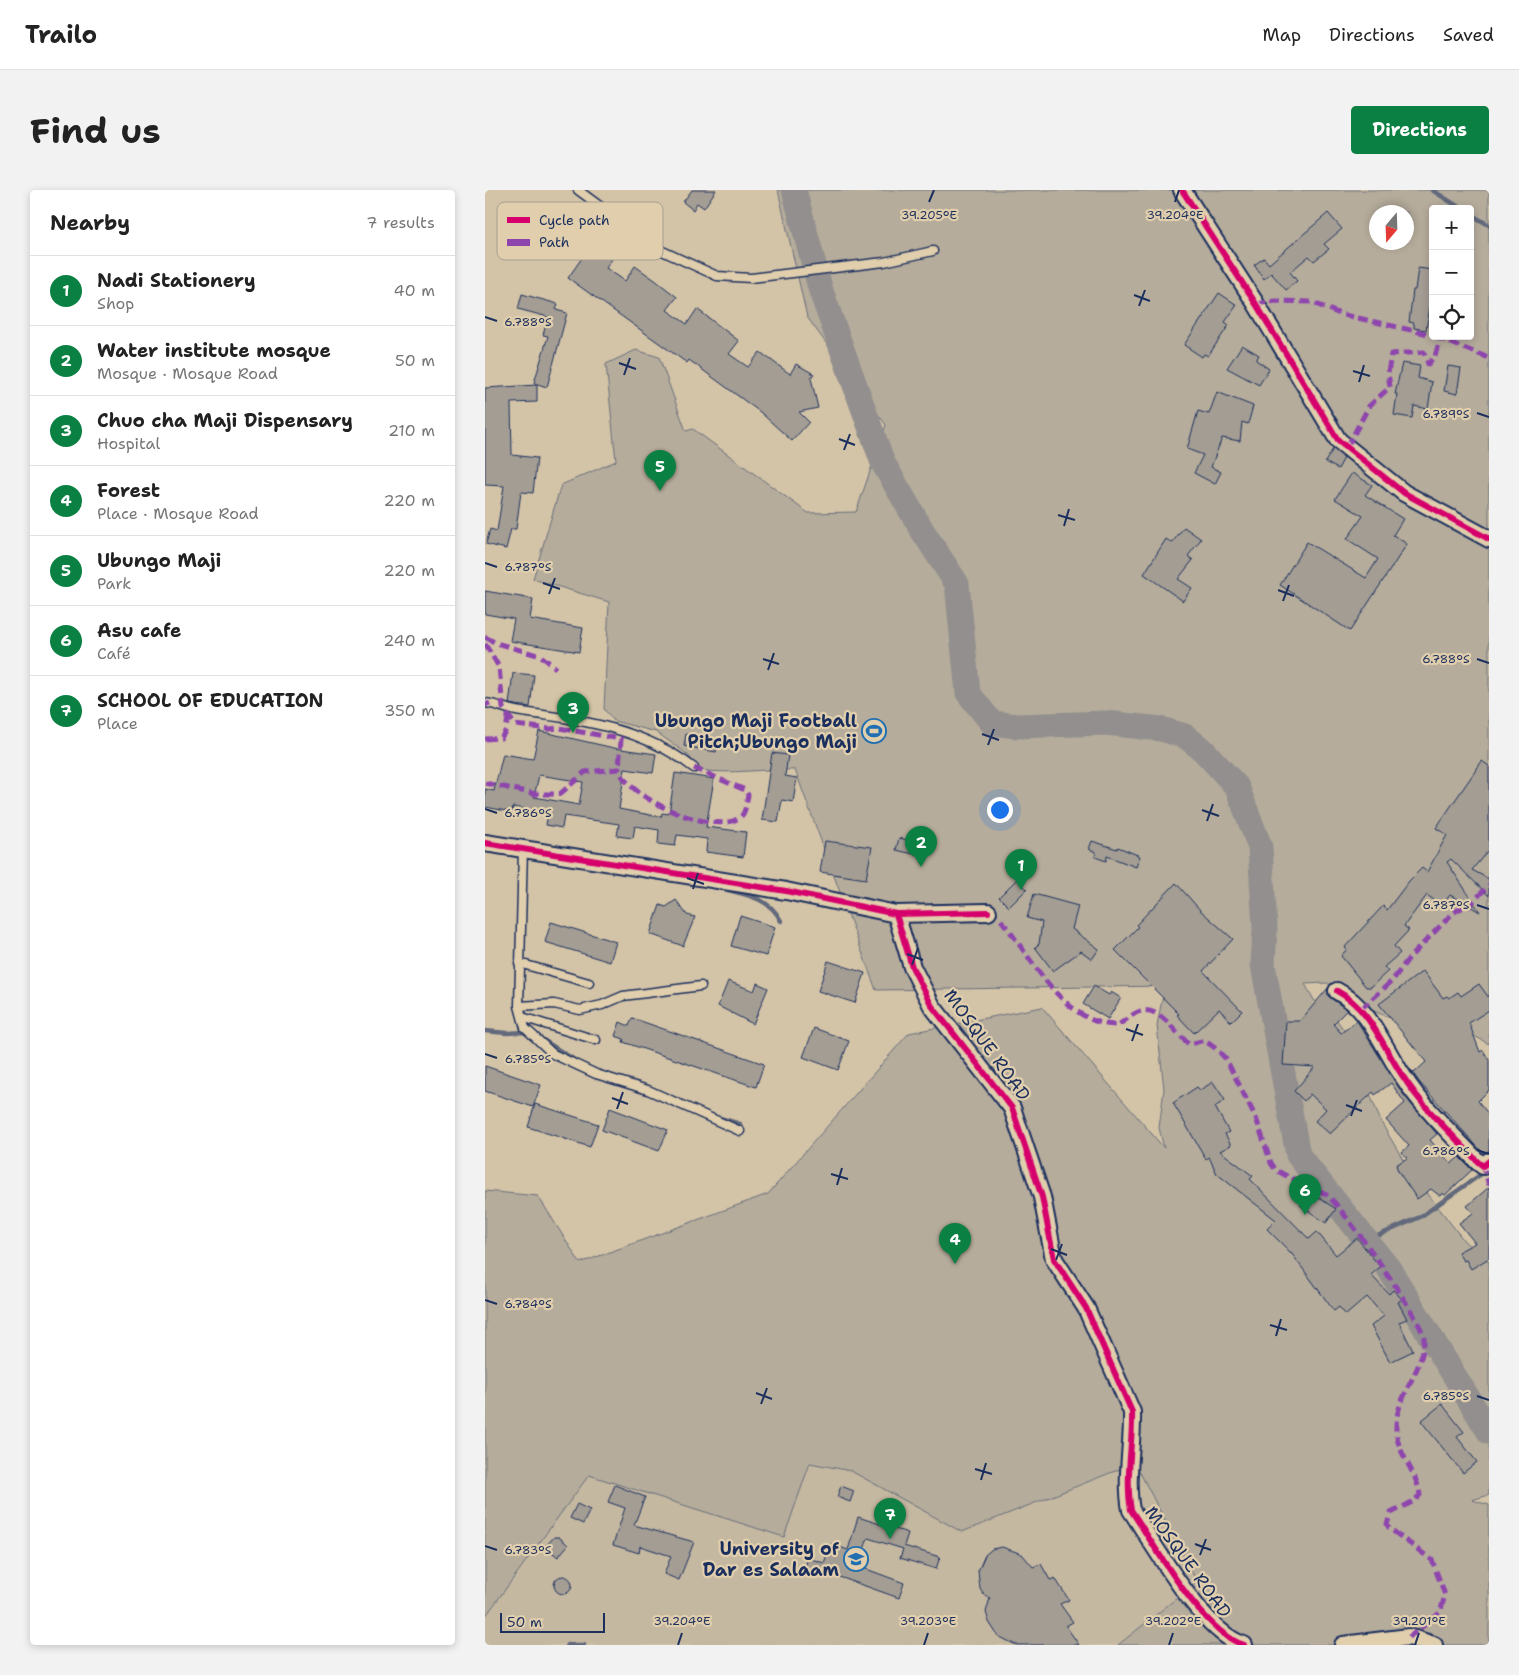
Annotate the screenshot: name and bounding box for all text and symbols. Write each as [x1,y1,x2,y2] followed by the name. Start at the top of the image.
[25,19,97,51] text: Trailo
[1263,23,1301,47] text: Map
[1329,23,1415,47] text: Directions
[1443,23,1494,47] text: Saved
[1351,106,1489,154] button: Directions
[30,107,161,154] text: Find us
[497,202,663,260] legend
[1369,205,1414,250] north arrow
[1429,205,1474,340] map controls
[1429,205,1474,250] button: +
[901,207,957,223] text: 39.205°E
[1147,207,1203,223] text: 39.204°E
[50,209,130,237] text: Nearby
[539,211,610,229] text: Cycle path
[366,212,435,233] text: 7 results
[539,233,570,251] text: Path
[1429,250,1474,295] button: −
[97,268,256,293] text: Nadi Stationery
[62,280,70,301] text: 1
[393,280,435,301] text: 40 m
[97,293,134,314] text: Shop
[1429,295,1474,340] button: locate
[504,314,552,330] text: 6.788°S
[97,338,331,363] text: Water institute mosque
[60,350,72,371] text: 2
[395,350,435,371] text: 50 m
[97,363,278,384] text: Mosque · Mosque Road
[1422,406,1470,422] text: 6.789°S
[97,408,353,433] text: Chuo cha Maji Dispensary
[60,420,72,441] text: 3
[388,420,435,441] text: 210 m
[97,433,160,454] text: Hospital
[644,450,676,491] pin: 5
[97,478,160,503] text: Forest
[60,490,72,511] text: 4
[383,490,435,511] text: 220 m
[97,503,259,524] text: Place · Mosque Road
[97,548,221,573] text: Ubungo Maji
[505,559,552,575] text: 6.787°S
[61,560,71,581] text: 5
[383,560,435,581] text: 220 m
[97,573,131,594] text: Park
[97,618,181,643] text: Asu cafe
[60,630,72,651] text: 6
[383,630,435,651] text: 240 m
[97,643,131,664] text: Café
[1422,651,1470,667] text: 6.788°S
[97,688,324,713] text: SCHOOL OF EDUCATION
[557,692,589,733] pin: 3
[60,700,72,721] text: 7
[384,700,435,721] text: 350 m
[655,709,857,754] place label: Ubungo Maji Football Pitch;Ubungo Maji
[97,713,138,734] text: Place
[861,718,887,744] sports icon: Ubungo Maji Football Pitch;Ubungo Maji
[987,797,1013,823] your location
[504,805,552,821] text: 6.786°S
[905,826,937,867] pin: 2
[1005,849,1037,890] pin: 1
[1423,897,1470,913] text: 6.787°S
[938,984,1036,1106] street label: MOSQUE ROAD
[505,1051,552,1067] text: 6.785°S
[1422,1143,1470,1159] text: 6.786°S
[1289,1174,1321,1215] pin: 6
[939,1223,971,1264] pin: 4
[504,1296,552,1312] text: 6.784°S
[1423,1388,1470,1404] text: 6.785°S
[874,1498,906,1539] pin: 7
[1139,1501,1237,1623] street label: MOSQUE ROAD
[703,1537,840,1582] place label: University of Dar es Salaam
[504,1542,552,1558] text: 6.783°S
[843,1546,869,1572] school or university icon: University of Dar es Salaam
[500,1610,605,1633] scale bar
[507,1613,542,1631] text: 50 m
[654,1613,710,1629] text: 39.204°E
[900,1613,956,1629] text: 39.203°E
[1145,1613,1201,1629] text: 39.202°E
[1392,1613,1446,1629] text: 39.201°E

